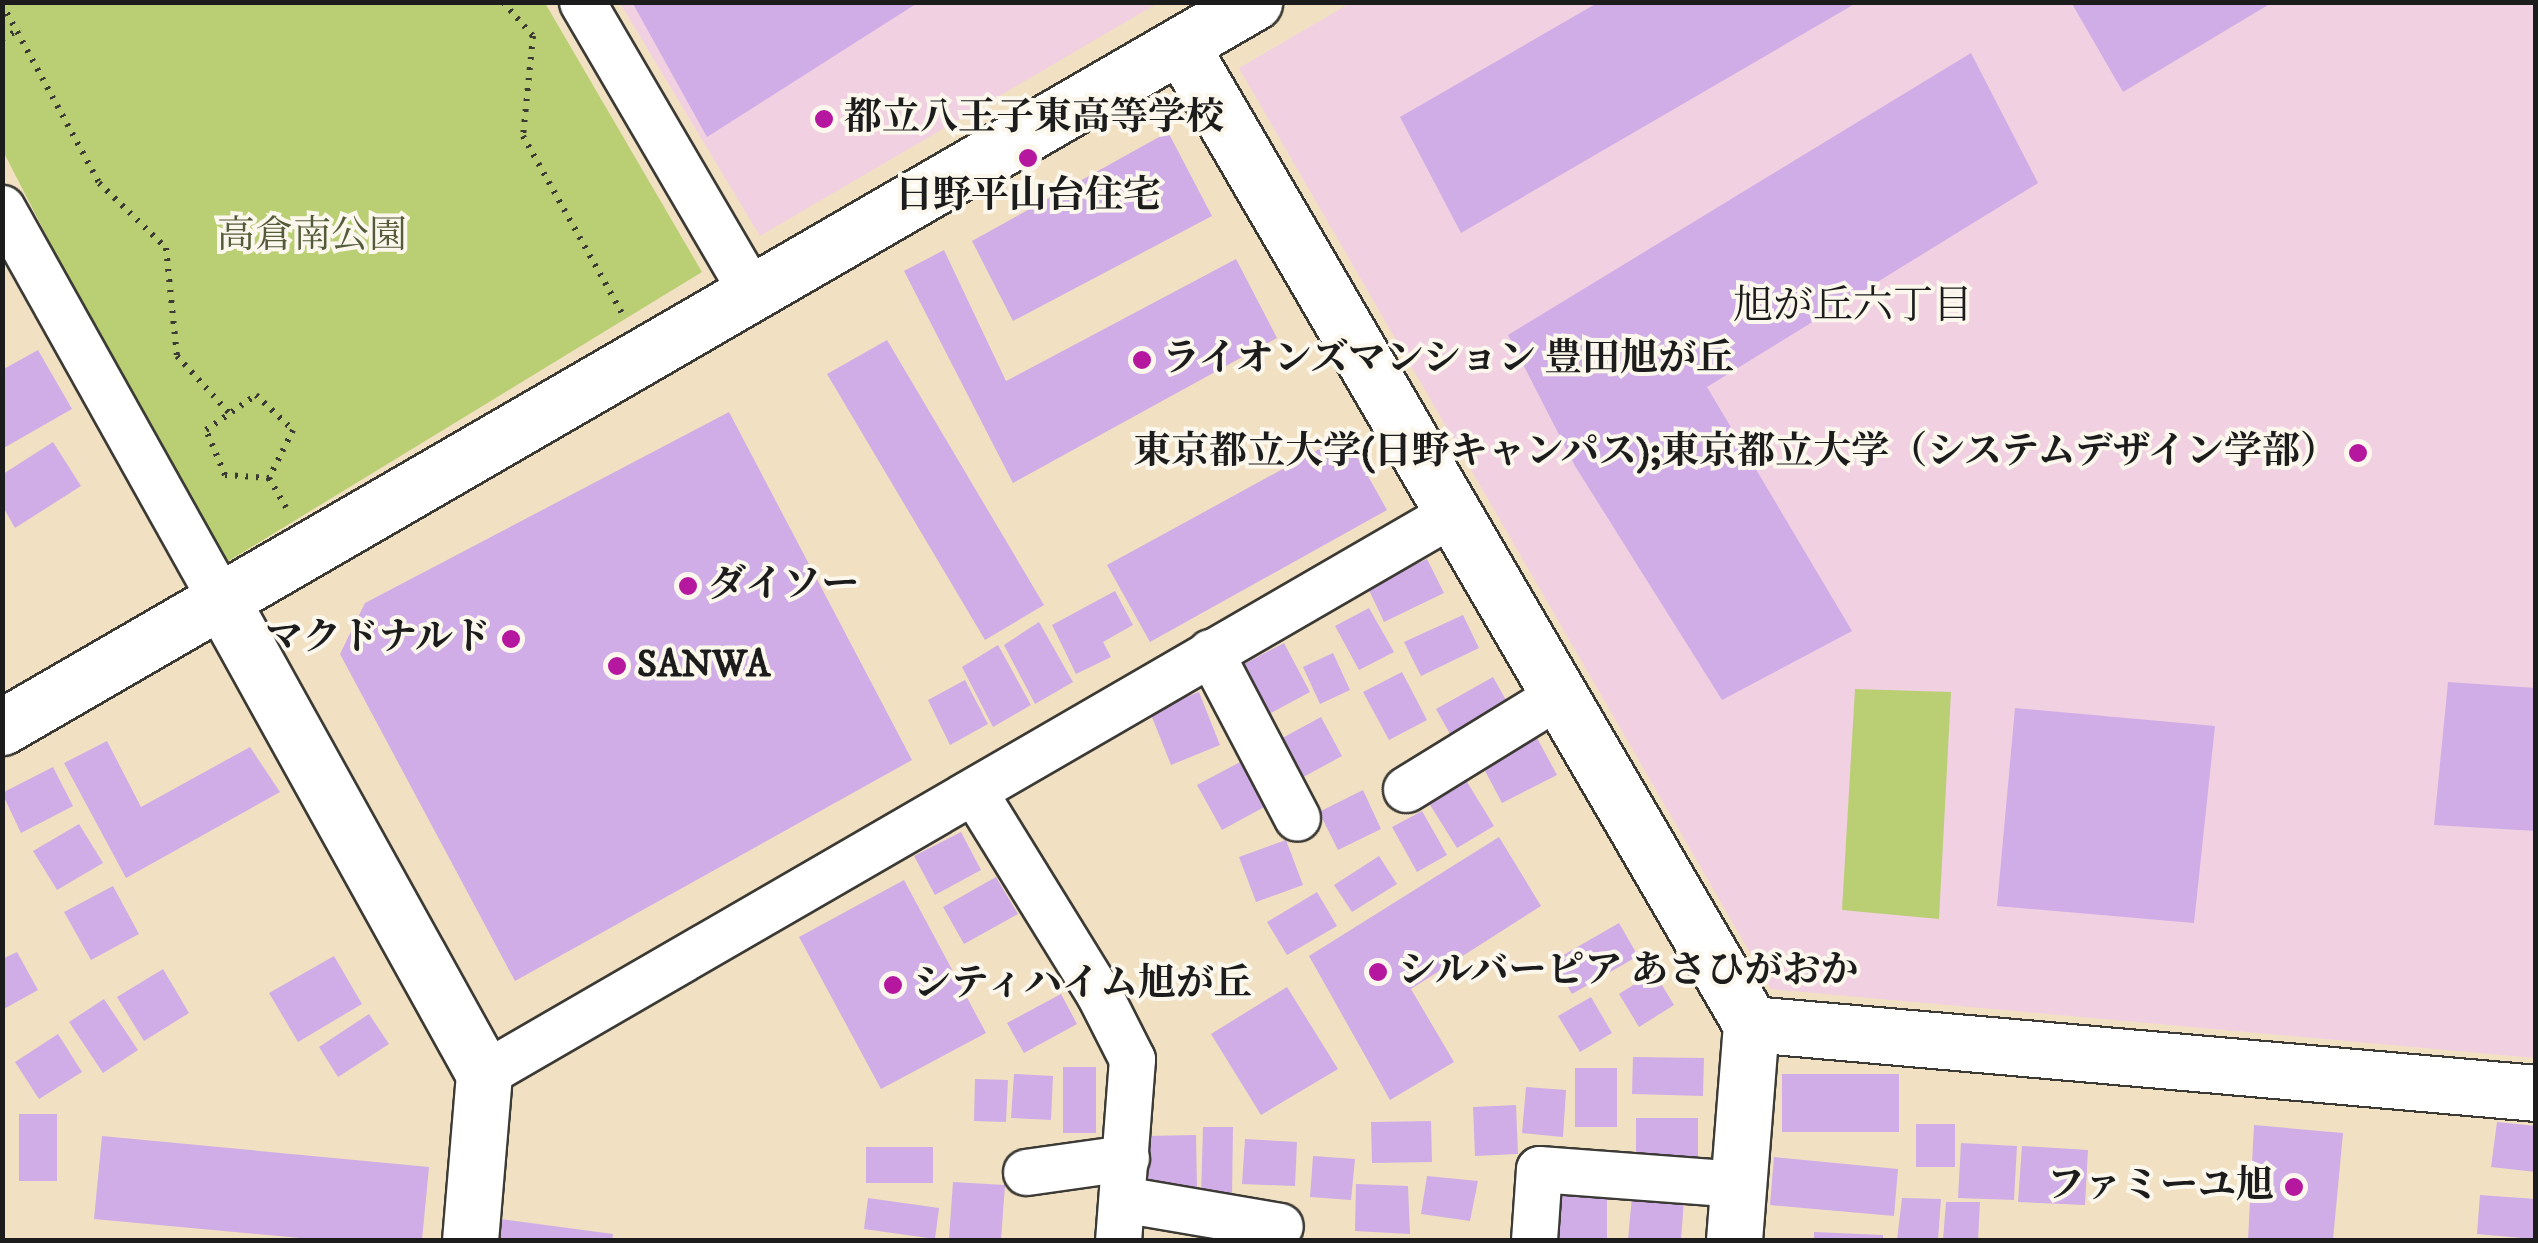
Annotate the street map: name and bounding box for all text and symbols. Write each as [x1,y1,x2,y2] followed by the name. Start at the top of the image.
[844,96,1224,142] place label: 都立八王子東高等学校
[813,108,835,130] marker: 都立八王子東高等学校
[1017,147,1039,169] marker: 日野平山台住宅
[895,174,1161,220] place label: 日野平山台住宅
[217,214,407,260] park label: 高倉南公園
[1733,283,1973,331] district label: 旭が丘六丁目
[1162,337,1740,383] place label: ライオンズマンション 豊田旭が丘
[1131,349,1153,371] marker: ライオンズマンション 豊田旭が丘
[1123,430,2338,476] place label: 東京都立大学(日野キャンパス);東京都立大学（システムデザイン学部）
[2347,442,2369,464] marker: 東京都立大学(日野キャンパス);東京都立大学（システムデザイン学部）
[708,563,860,609] place label: ダイソー
[677,575,699,597] marker: ダイソー
[263,616,491,662] place label: マクドナルド
[500,628,522,650] marker: マクドナルド
[637,643,770,689] place label: SANWA
[606,655,628,677] marker: SANWA
[1398,949,1862,995] place label: シルバーピア あさひがおか
[1367,961,1389,983] marker: シルバーピア あさひがおか
[913,962,1255,1008] place label: シティハイム旭が丘
[882,974,904,996] marker: シティハイム旭が丘
[2046,1164,2274,1210] place label: ファミーユ旭
[2283,1176,2305,1198] marker: ファミーユ旭

